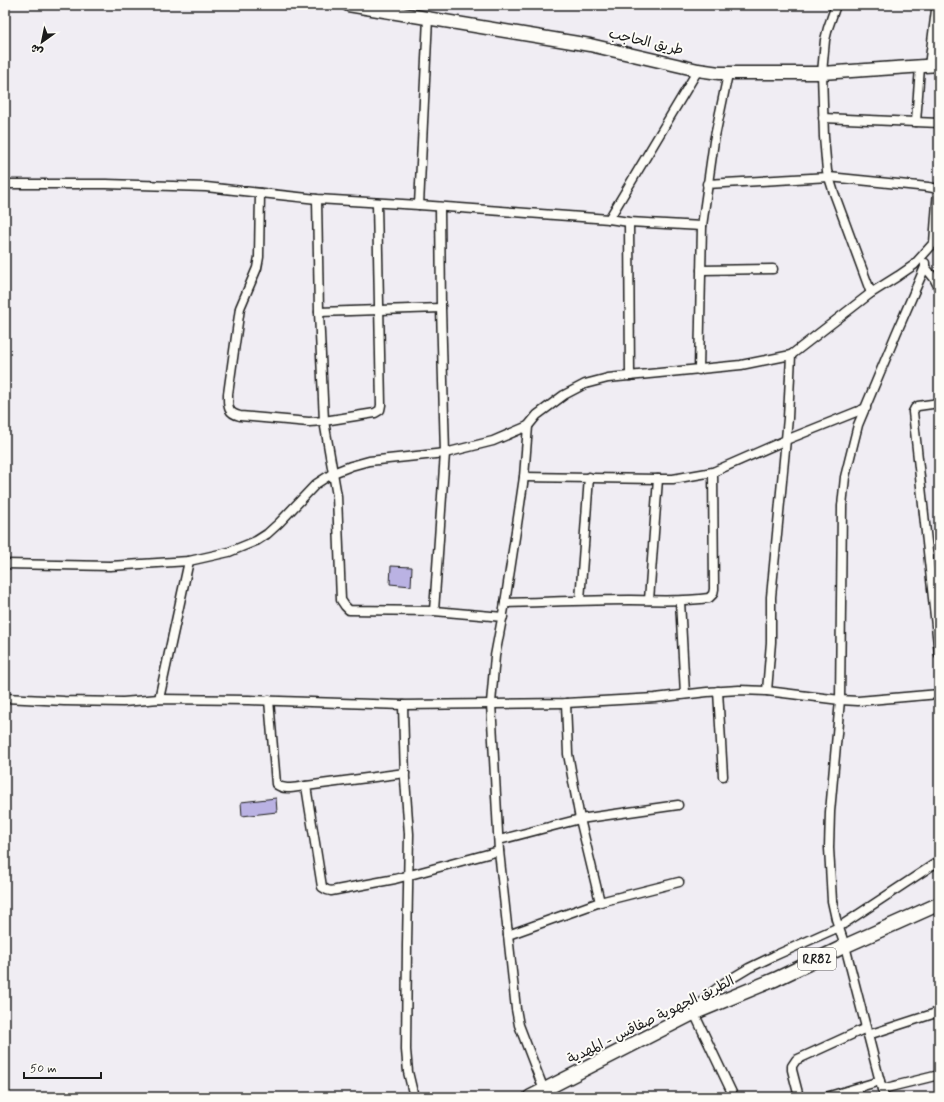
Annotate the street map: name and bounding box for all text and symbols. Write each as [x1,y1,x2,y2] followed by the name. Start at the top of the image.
[22,22,62,62] north arrow
[607,25,685,59] street label: طريق الحاجب
[28,40,46,59] text: ش
[798,948,836,970] road number: RR82
[565,972,737,1068] street label: الطريق الجهوية صفاقس - المهدية
[24,1054,101,1080] scale bar
[30,1061,57,1077] text: 50 m

